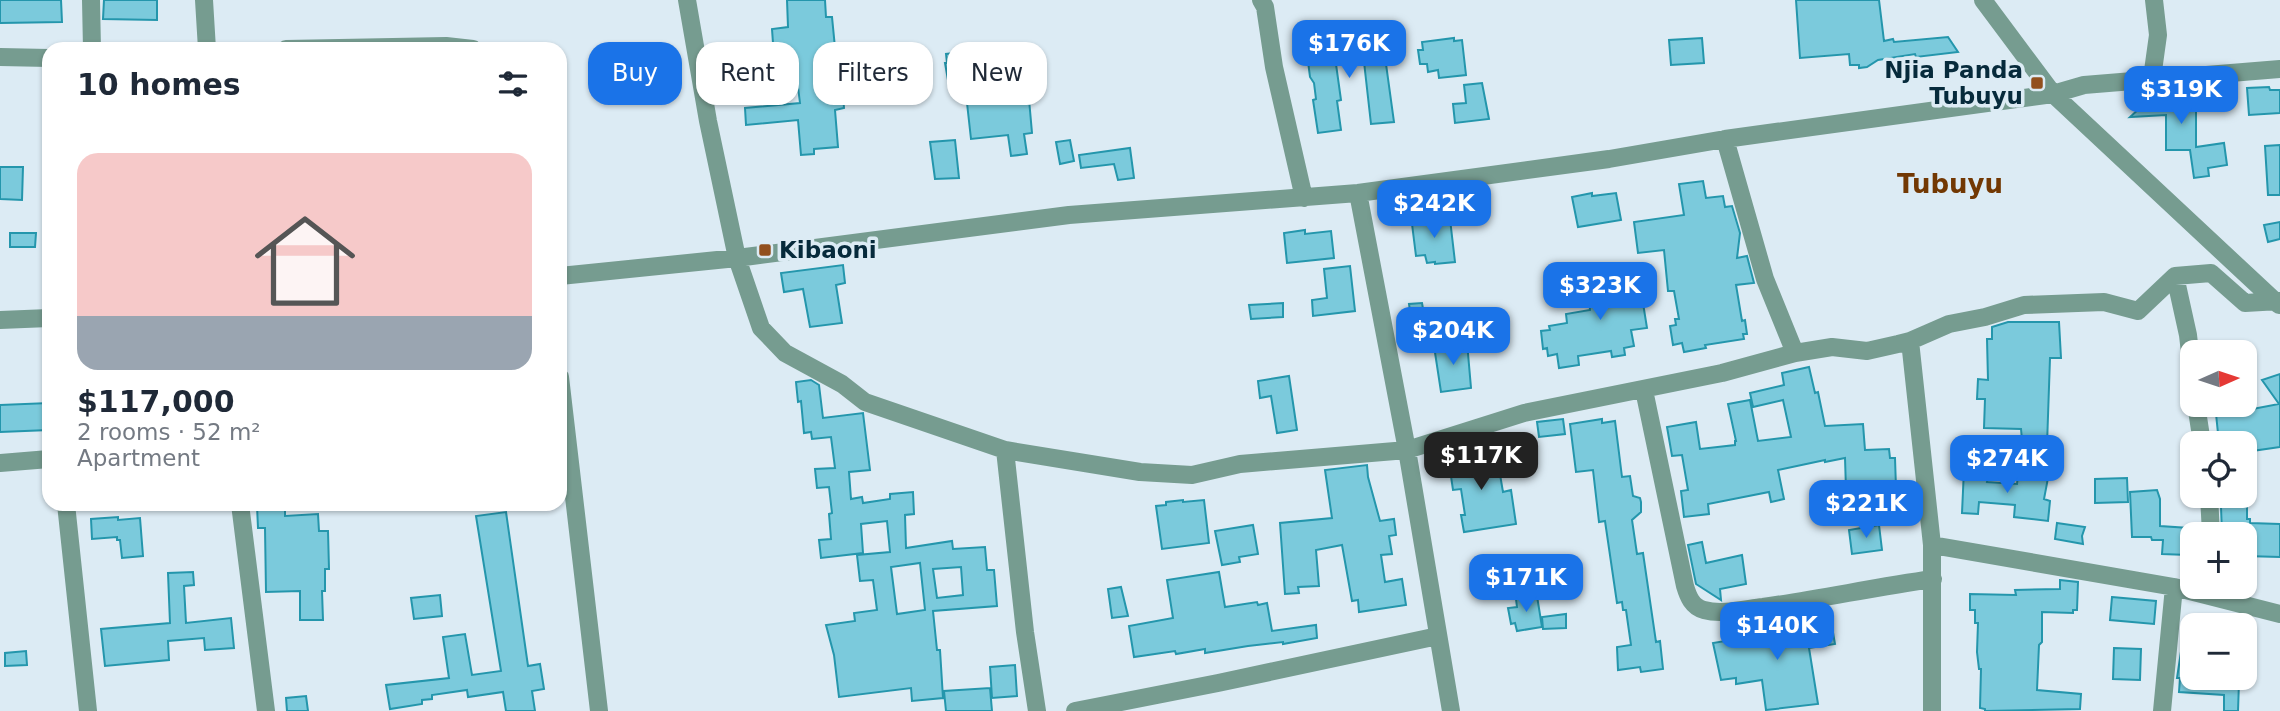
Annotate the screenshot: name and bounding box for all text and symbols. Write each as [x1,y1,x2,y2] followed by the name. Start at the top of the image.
[1300,20,1398,80] pin: $176K
[1308,30,1390,56] text: $176K
[588,42,682,105] chip: Buy
[696,42,799,105] chip: Rent
[813,42,933,105] chip: Filters
[947,42,1047,105] chip: New
[1884,57,2023,109] place label: Njia Panda Tubuyu
[494,65,532,103] icon: filters
[2132,66,2230,126] pin: $319K
[77,67,241,102] text: 10 homes
[2029,75,2045,91] marker: Njia Panda Tubuyu
[2140,76,2222,102] text: $319K
[1897,169,2003,199] district label: Tubuyu
[1385,180,1483,240] pin: $242K
[1393,190,1475,216] text: $242K
[242,198,368,324] icon: home
[779,237,877,263] place label: Kibaoni
[757,242,773,258] marker: Kibaoni
[1551,262,1649,322] pin: $323K
[1559,272,1641,298] text: $323K
[1404,308,1502,367] pin: $204K
[1412,317,1494,343] text: $204K
[2180,340,2258,416] north arrow
[2180,340,2257,690] map controls
[77,384,235,419] text: $117,000
[77,419,261,445] text: 2 rooms · 52 m²
[2180,431,2257,508] button: locate
[1432,433,1530,492] pin: $117K
[1958,435,2056,495] pin: $274K
[1440,442,1522,468] text: $117K
[77,445,200,471] text: Apartment
[1966,445,2048,471] text: $274K
[1817,480,1915,540] pin: $221K
[1825,490,1907,516] text: $221K
[2180,522,2257,599] button: +
[1477,554,1575,614] pin: $171K
[1485,564,1567,590] text: $171K
[1728,602,1826,662] pin: $140K
[1736,612,1818,638] text: $140K
[2180,613,2257,690] button: −

